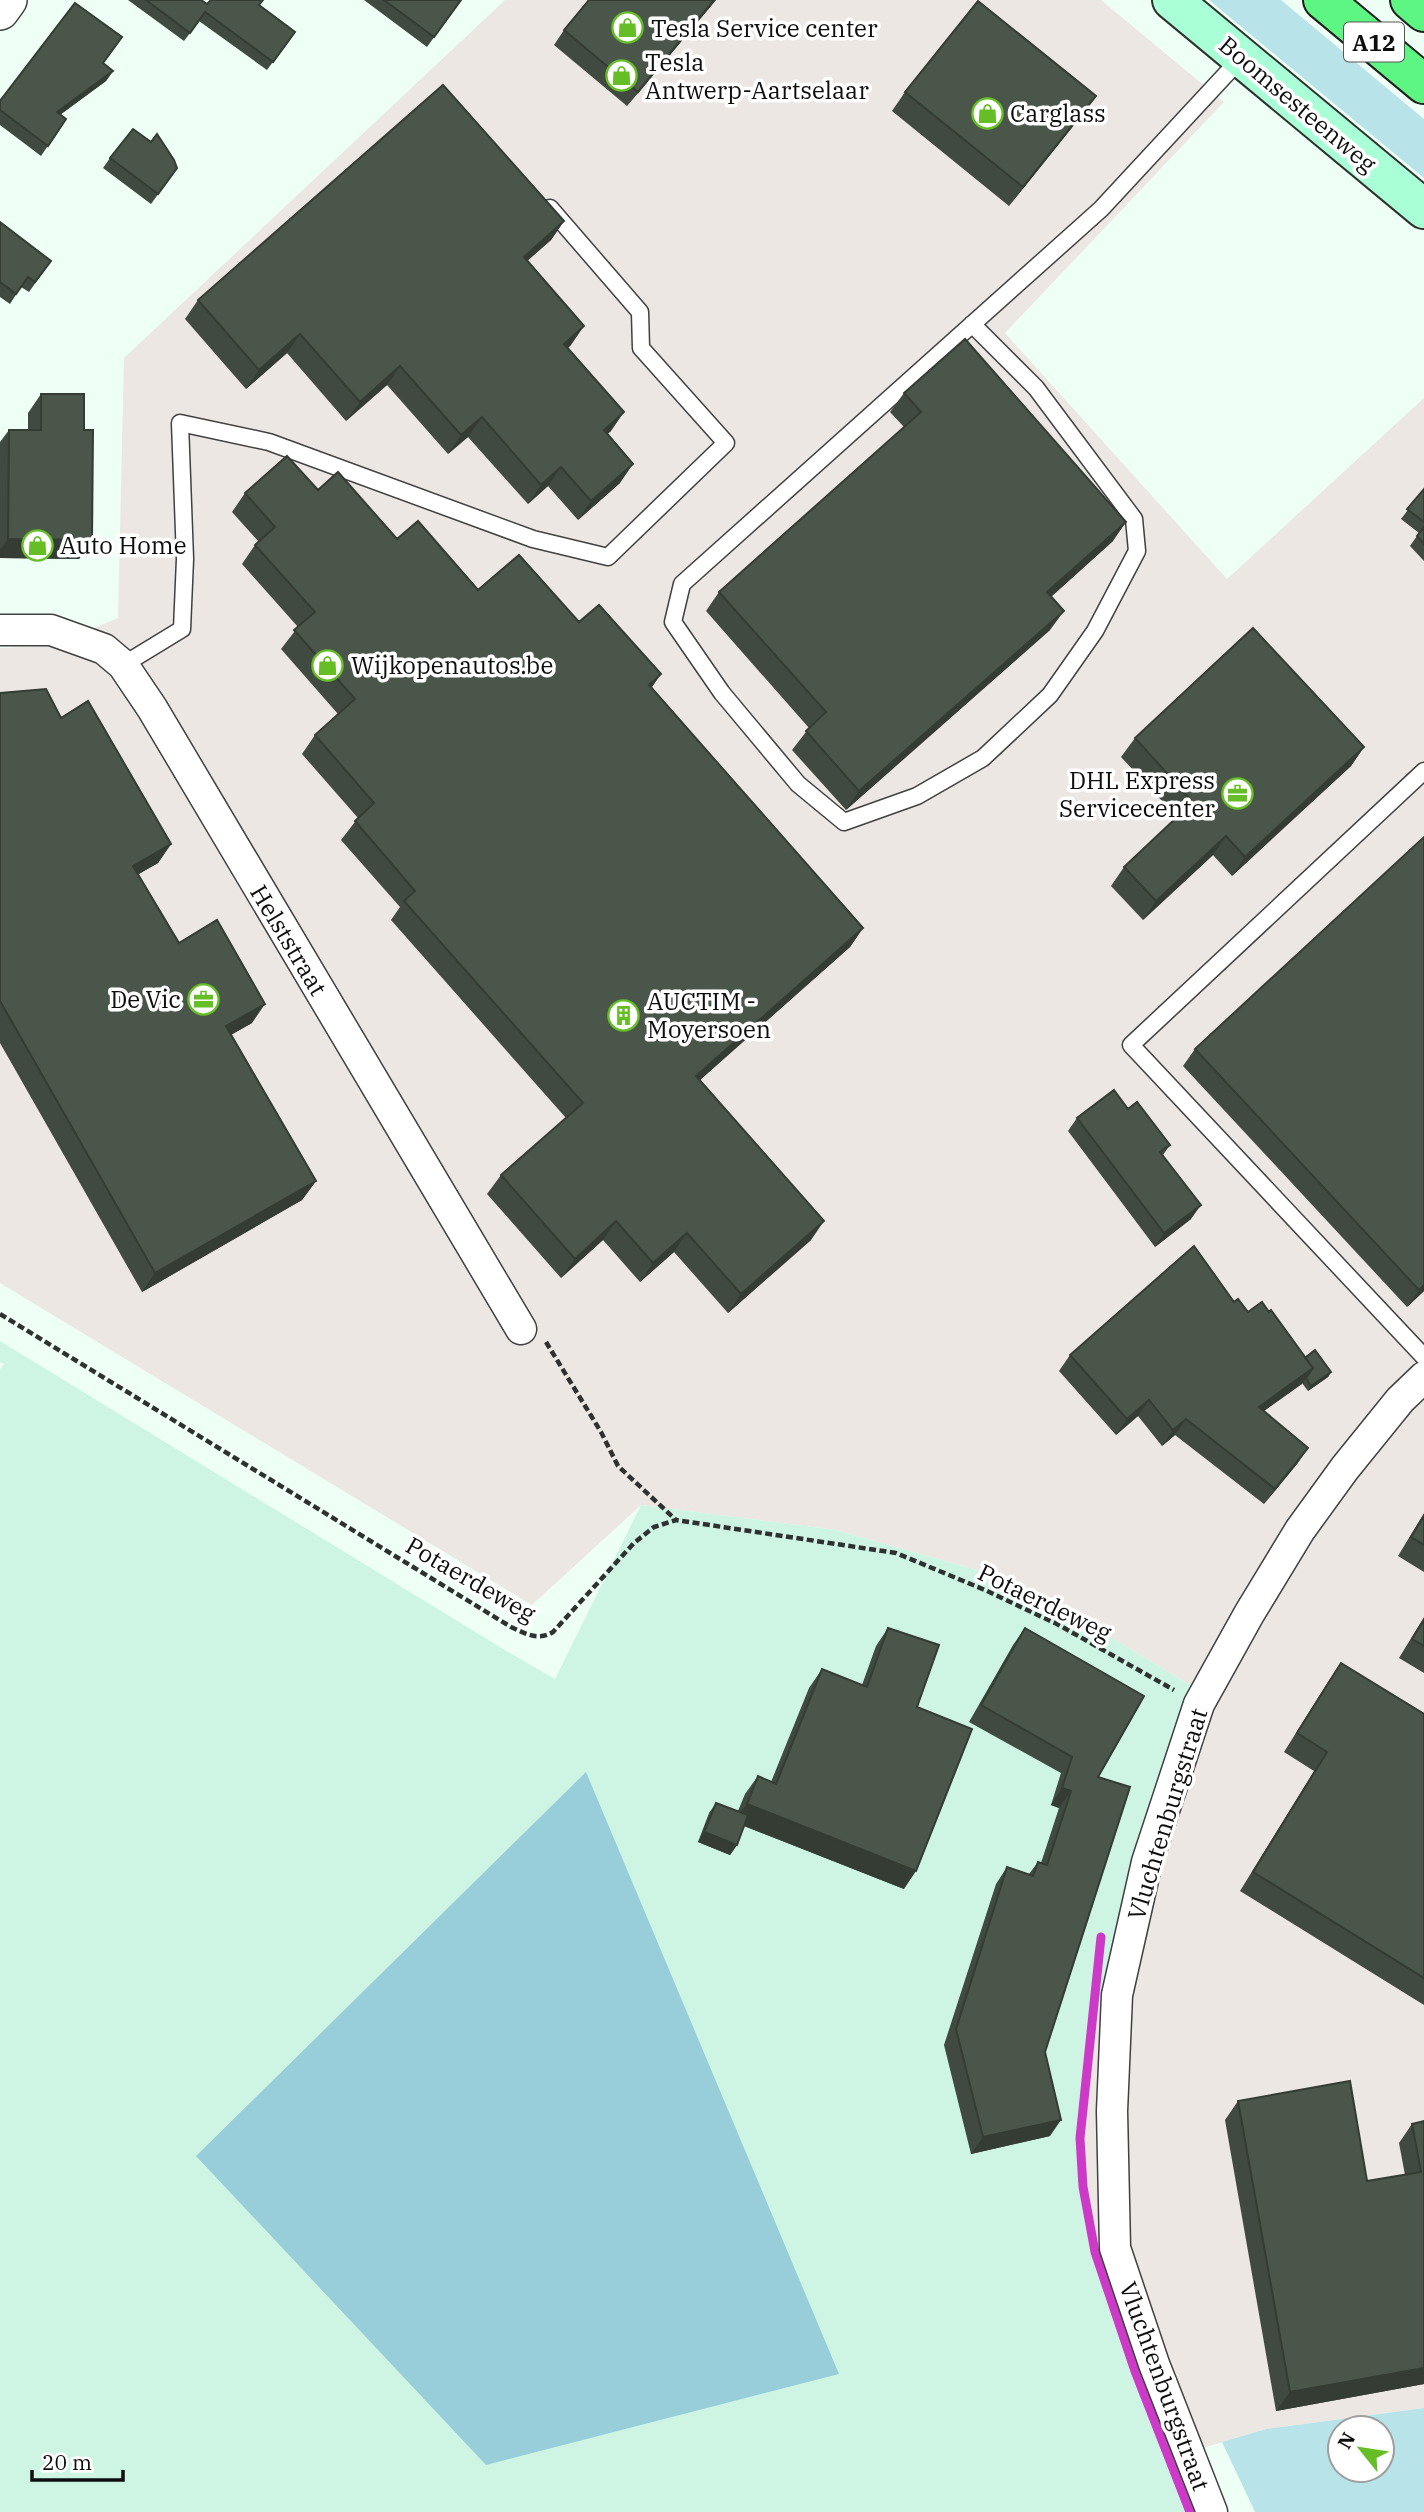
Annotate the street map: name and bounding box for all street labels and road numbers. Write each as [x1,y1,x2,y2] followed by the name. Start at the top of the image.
[1344,22,1404,61] road number: A12
[1213,29,1383,179] street label: Boomsesteenweg
[243,879,335,1001] street label: Helststraat
[400,1529,542,1629] street label: Potaerdeweg
[973,1556,1117,1648] street label: Potaerdeweg
[1120,1704,1214,1924] street label: Vluchtenburgstraat
[1112,2277,1218,2495] street label: Vluchtenburgstraat

